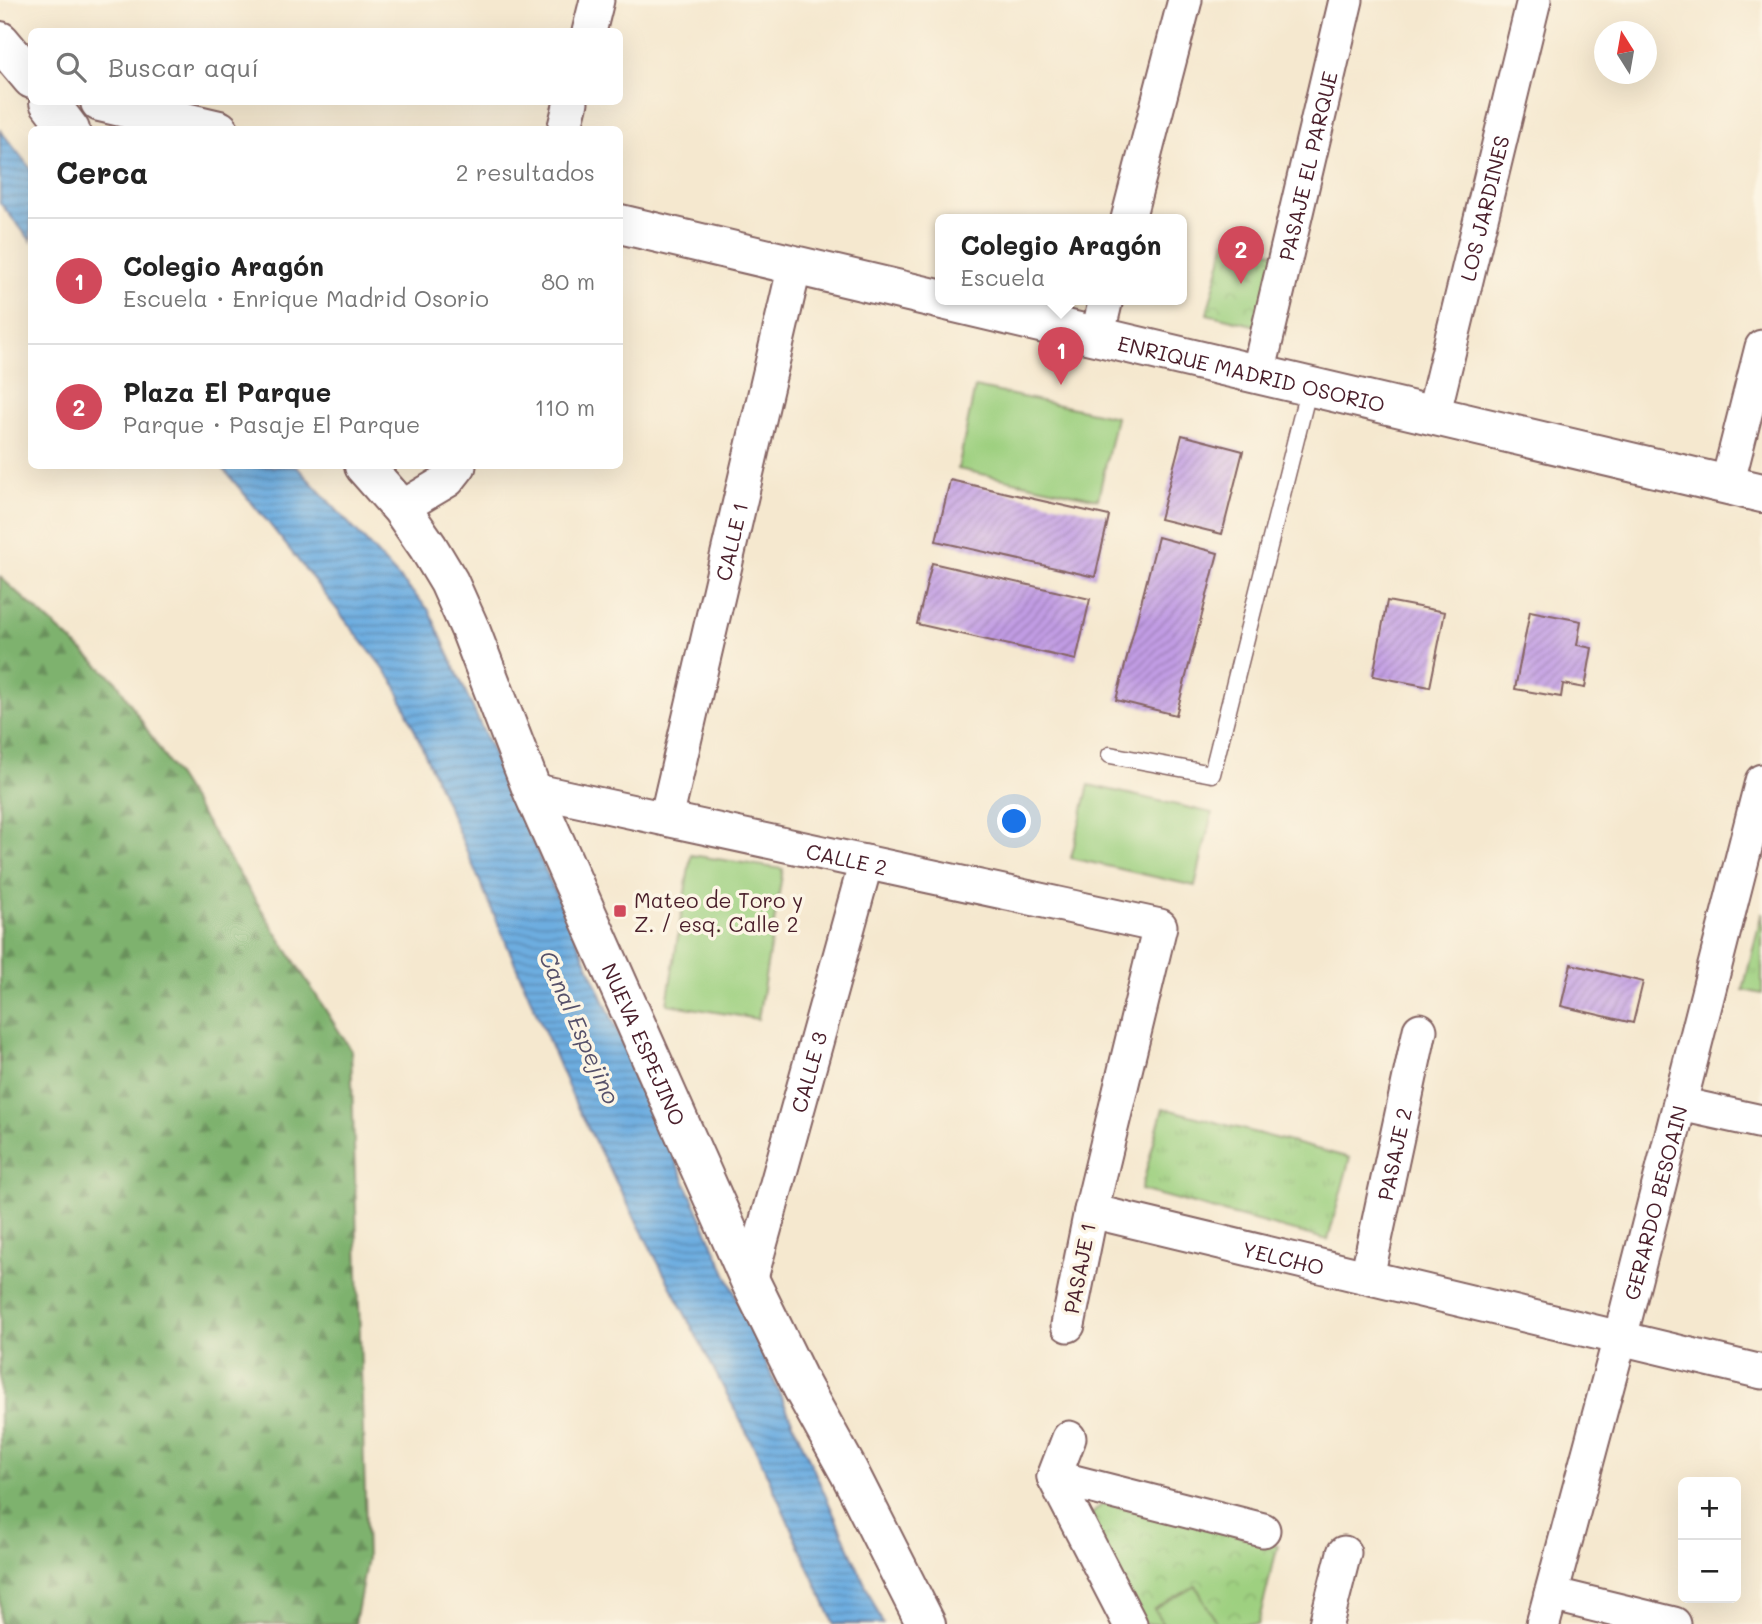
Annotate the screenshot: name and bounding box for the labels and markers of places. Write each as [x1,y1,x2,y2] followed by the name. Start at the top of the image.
[1218,226,1264,284] pin: 2
[1038,327,1084,385] pin: 1
[634,886,803,937] place label: Mateo de Toro y Z. / esq. Calle 2
[612,903,628,919] marker: Mateo de Toro y Z. / esq. Calle 2

